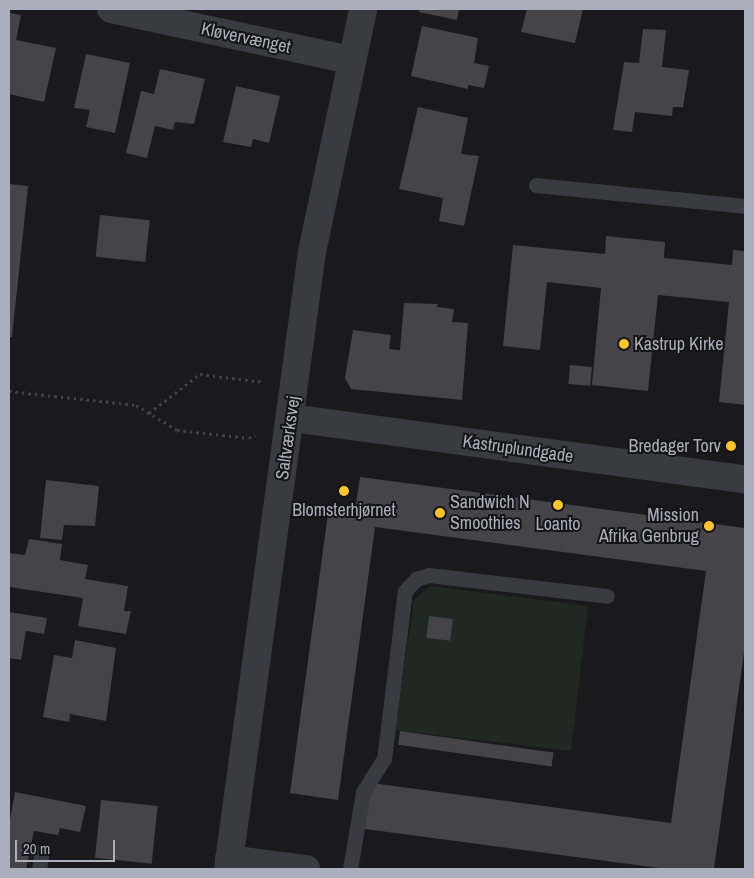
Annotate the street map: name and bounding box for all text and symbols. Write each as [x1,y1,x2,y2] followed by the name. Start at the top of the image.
[199,18,293,58] street label: Kløvervænget
[634,333,723,355] place label: Kastrup Kirke
[618,338,630,350] marker: Kastrup Kirke
[271,395,305,481] street label: Saltværksvej
[461,431,575,467] street label: Kastruplundgade
[628,435,721,457] place label: Bredager Torv
[725,440,737,452] marker: Bredager Torv
[338,485,350,497] marker: Blomsterhjørnet
[450,492,530,534] place label: Sandwich N Smoothies
[292,499,396,521] place label: Blomsterhjørnet
[552,499,564,511] marker: Loanto
[599,505,699,548] place label: Mission Afrika Genbrug
[434,507,446,519] marker: Sandwich N Smoothies
[535,513,581,535] place label: Loanto
[703,520,715,532] marker: Mission Afrika Genbrug
[18,830,118,862] scale bar
[23,838,50,859] text: 20 m

